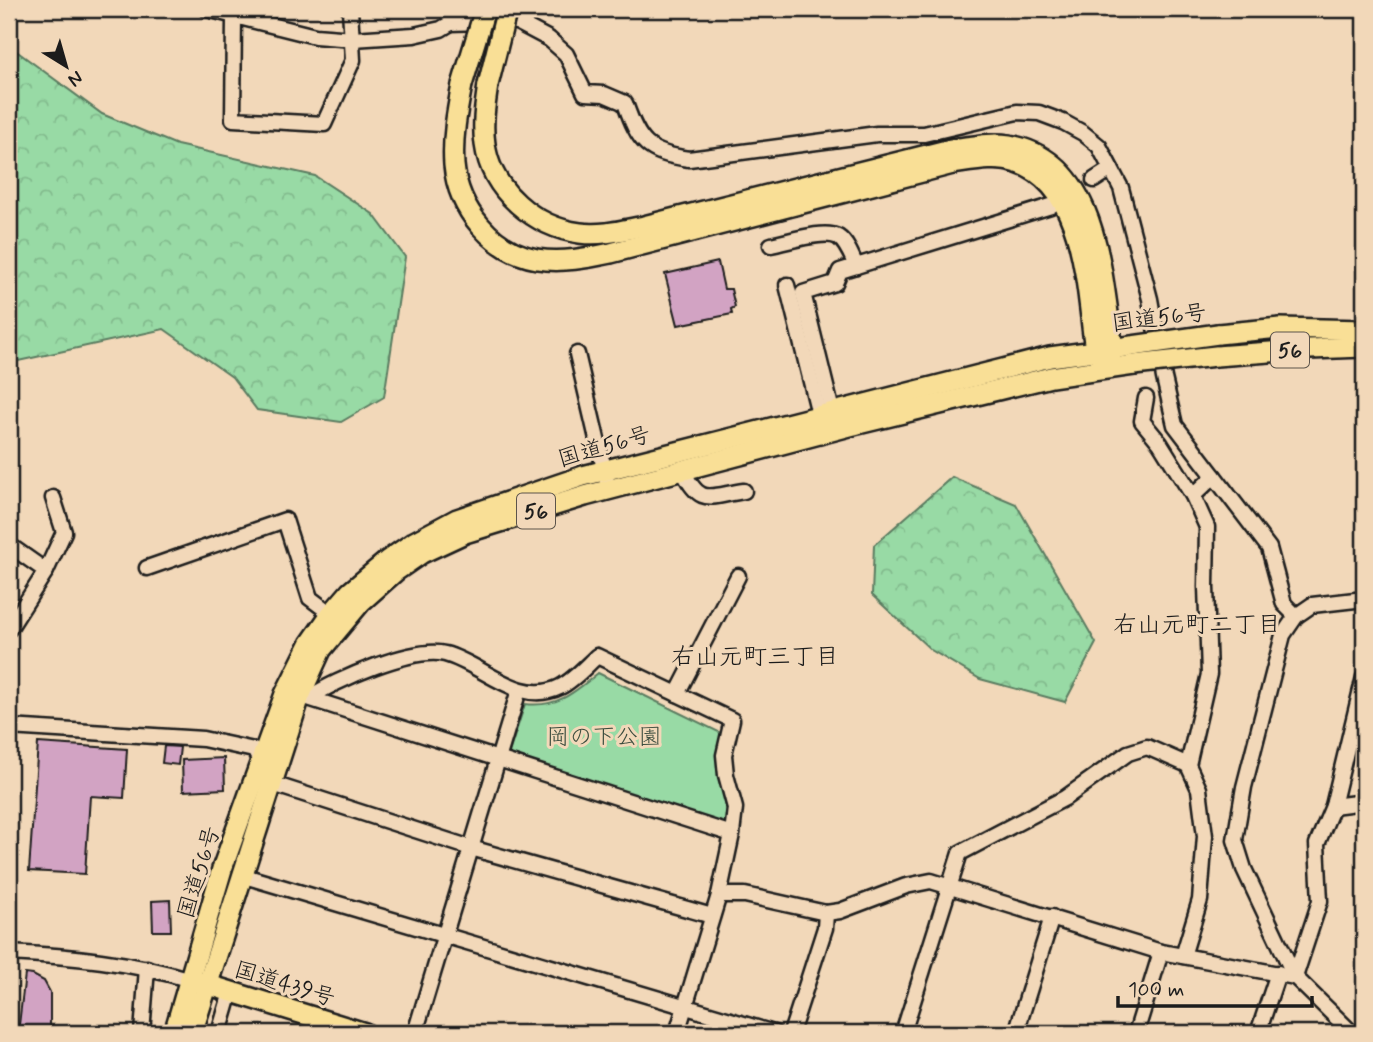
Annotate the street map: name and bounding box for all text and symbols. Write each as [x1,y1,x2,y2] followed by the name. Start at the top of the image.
[32,32,102,102] north arrow
[63,65,88,92] text: N
[1110,298,1208,340] street label: 国道56号
[1271,332,1309,368] road number: 56
[555,420,655,476] street label: 国道56号
[517,494,555,528] road number: 56
[1113,610,1281,641] district label: 右山元町二丁目
[671,642,839,673] district label: 右山元町三丁目
[547,723,662,753] park label: 岡の下公園
[172,823,228,923] street label: 国道56号
[230,955,339,1014] street label: 国道439号
[1118,965,1312,1009] scale bar
[1128,976,1184,1004] text: 100 m

